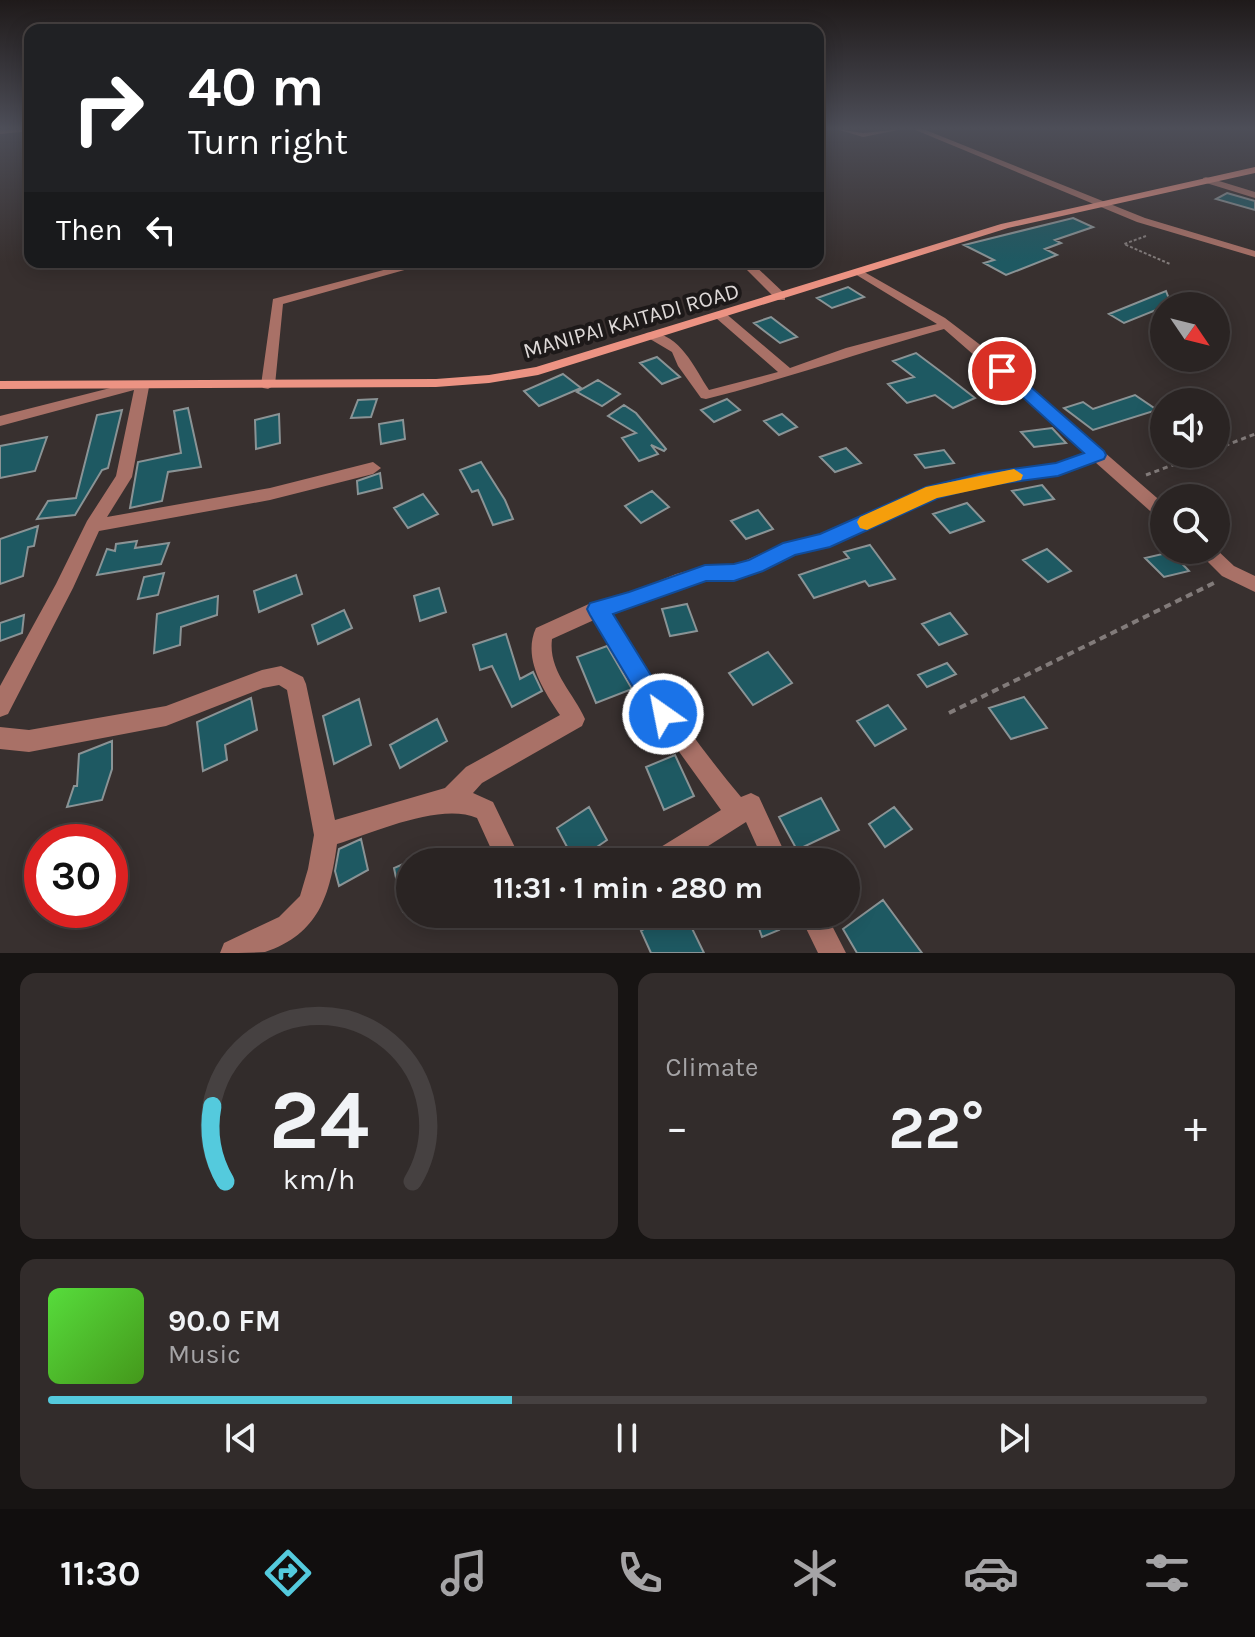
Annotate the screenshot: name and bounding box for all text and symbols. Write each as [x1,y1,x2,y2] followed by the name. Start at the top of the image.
[188,54,324,119] text: 40 m
[56,56,160,160] icon: right
[188,121,348,163] text: Turn right
[139,208,183,252] icon: left
[56,212,123,248] text: Then
[520,278,742,364] street label: MANIPAI KAITADI ROAD
[1150,292,1230,372] north arrow
[1150,292,1230,564] map controls
[968,337,1036,405] pin
[980,349,1024,393] icon: arrive
[1150,388,1230,468] button: sound
[1150,484,1230,564] button: search
[621,672,705,756] position arrow
[24,824,128,928] speed limit sign: 30
[493,870,763,906] text: 11:31 · 1 min · 280 m
[666,1052,758,1083] text: Climate
[269,1072,369,1169] text: 24
[888,1093,984,1163] text: 22°
[666,1102,689,1153] text: −
[1184,1102,1207,1153] text: +
[283,1163,355,1196] text: km/h
[168,1303,281,1339] text: 90.0 FM
[168,1339,241,1370] text: Music
[219,1416,263,1460] icon: previous
[605,1416,649,1460] icon: pause
[992,1416,1036,1460] icon: next
[260,1545,316,1601] icon: directions
[436,1545,492,1601] icon: music
[612,1545,668,1601] icon: phone
[787,1545,843,1601] icon: climate
[963,1545,1019,1601] icon: car
[1139,1545,1195,1601] icon: filters
[60,1552,140,1594] text: 11:30

